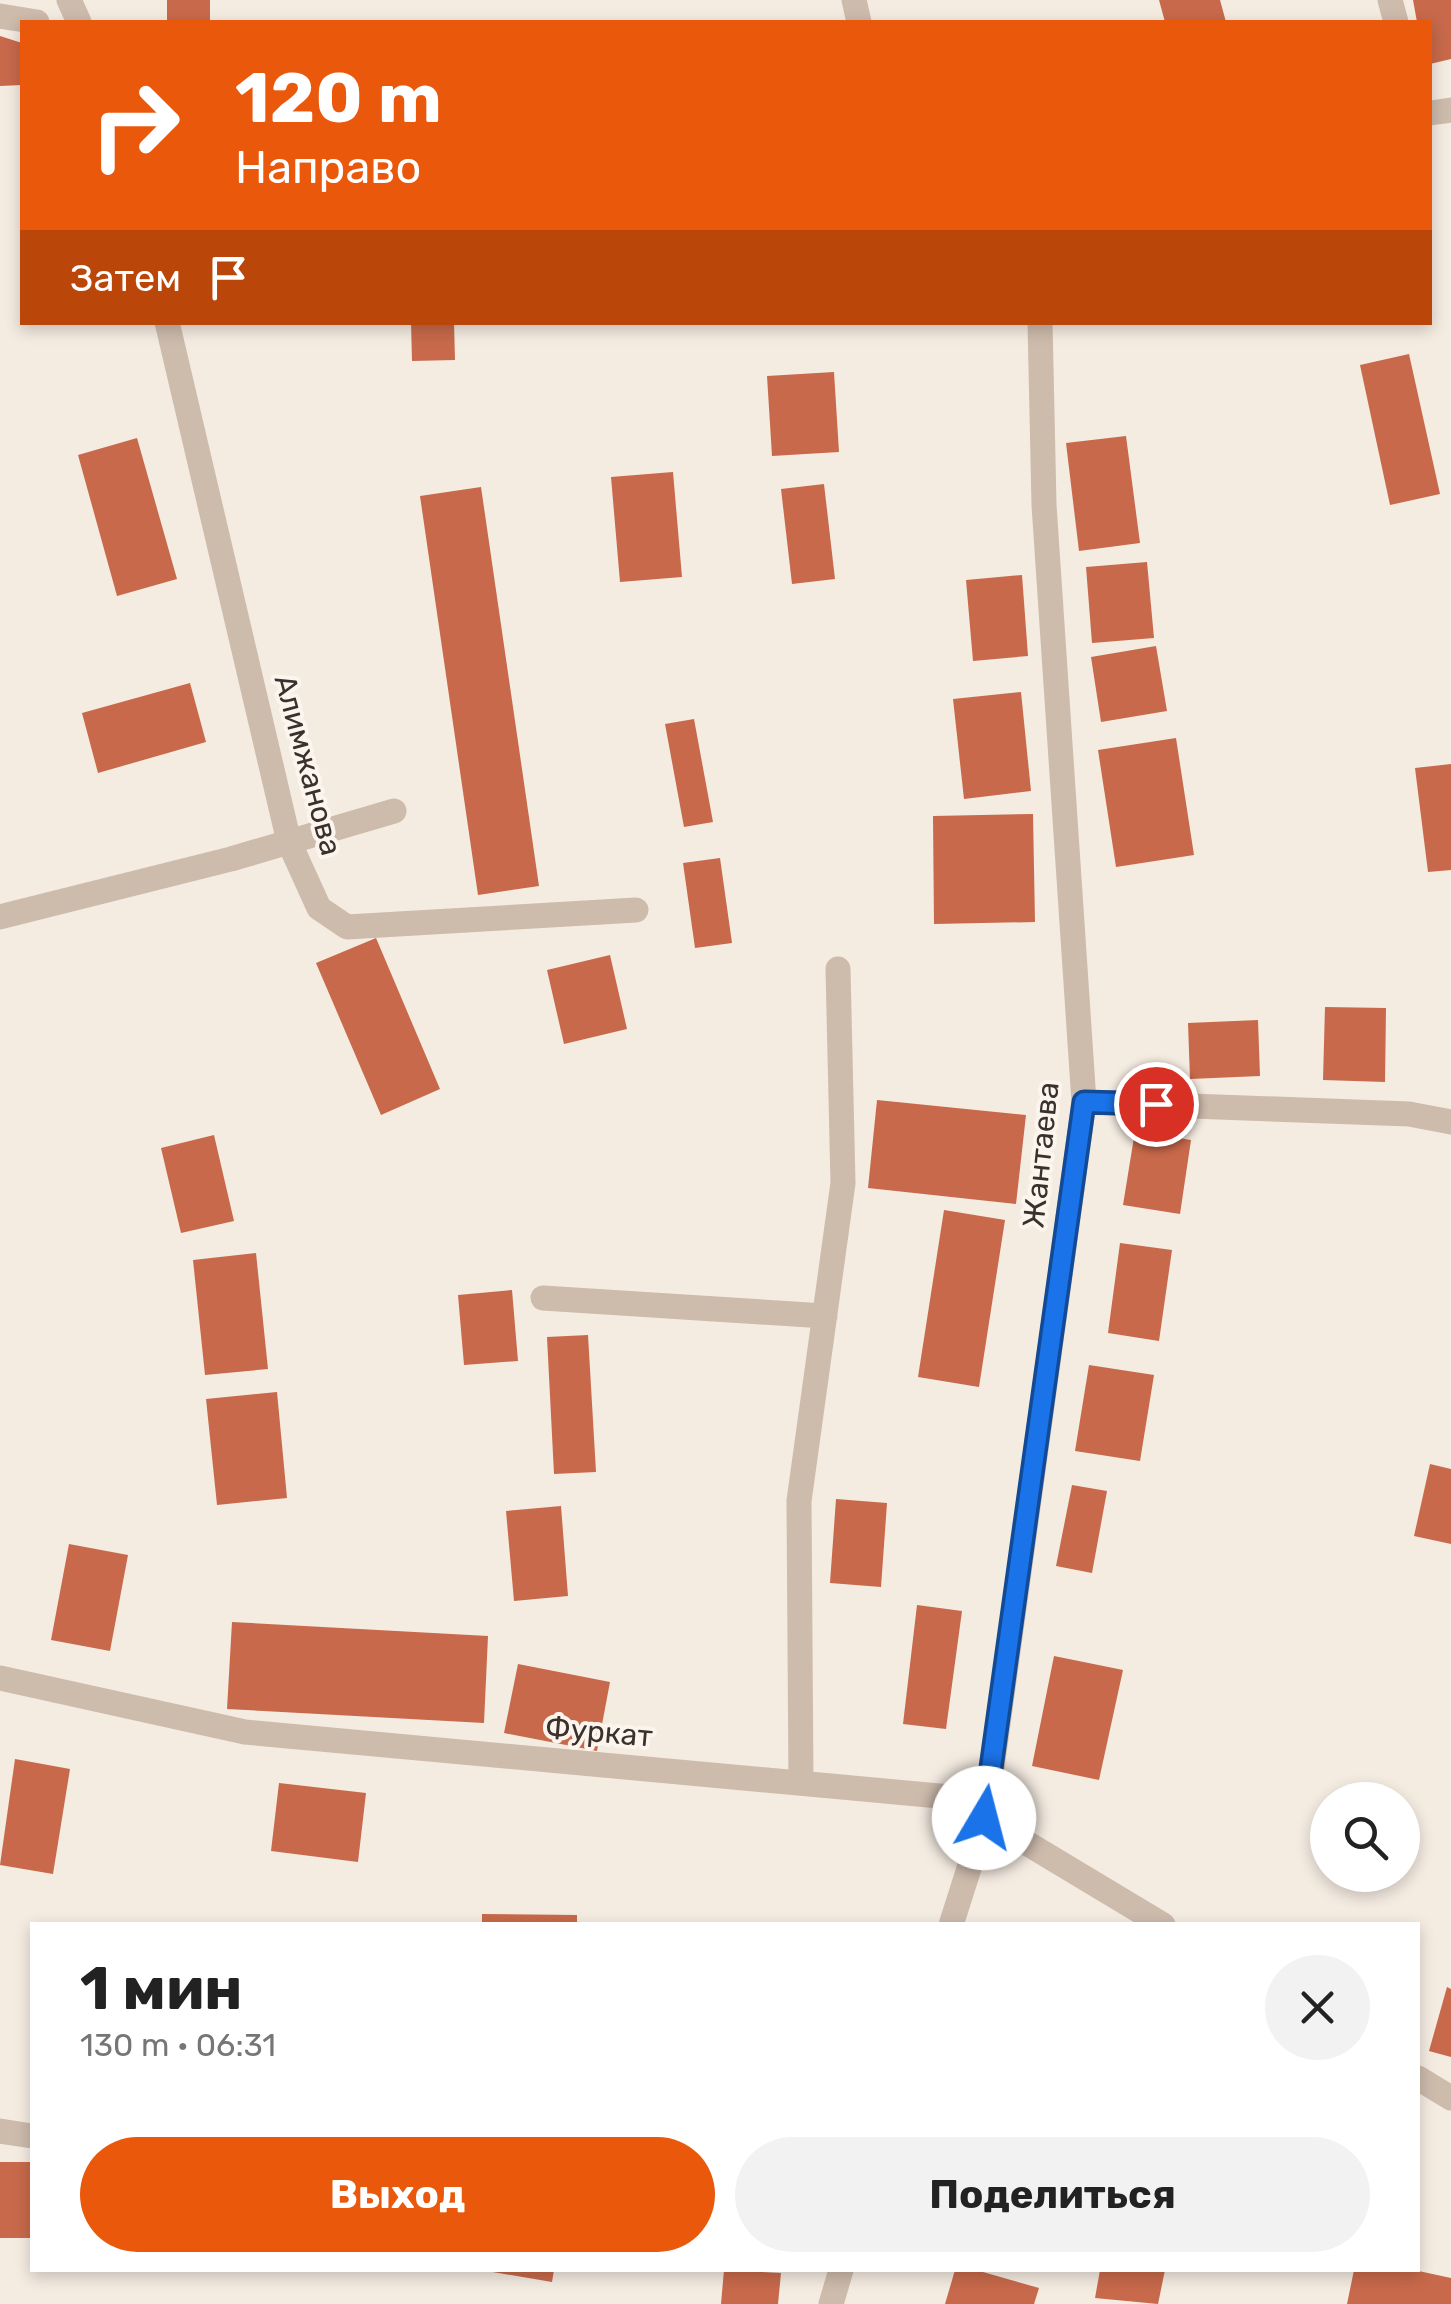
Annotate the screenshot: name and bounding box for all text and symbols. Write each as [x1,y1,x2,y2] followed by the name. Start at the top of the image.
[235,57,442,140] text: 120 m
[70,60,200,190] icon: right
[235,141,421,194] text: Направо
[201,250,256,305] icon: arrive
[70,255,181,301] text: Затем
[267,671,349,859] street label: Алимжанова
[1114,1062,1199,1147] pin
[1129,1077,1184,1132] icon: arrive
[1015,1080,1067,1230] street label: Жантаева
[544,1709,654,1755] street label: Фуркат
[932,1766,1036,1870] position arrow
[1310,1782,1420,1892] map controls
[1310,1782,1420,1892] button: search
[80,1953,243,2024] text: 1 мин
[1265,1955,1370,2060] button: close
[80,2026,276,2064] text: 130 m · 06:31
[80,2137,715,2252] button: Выход
[735,2137,1370,2252] button: Поделиться

